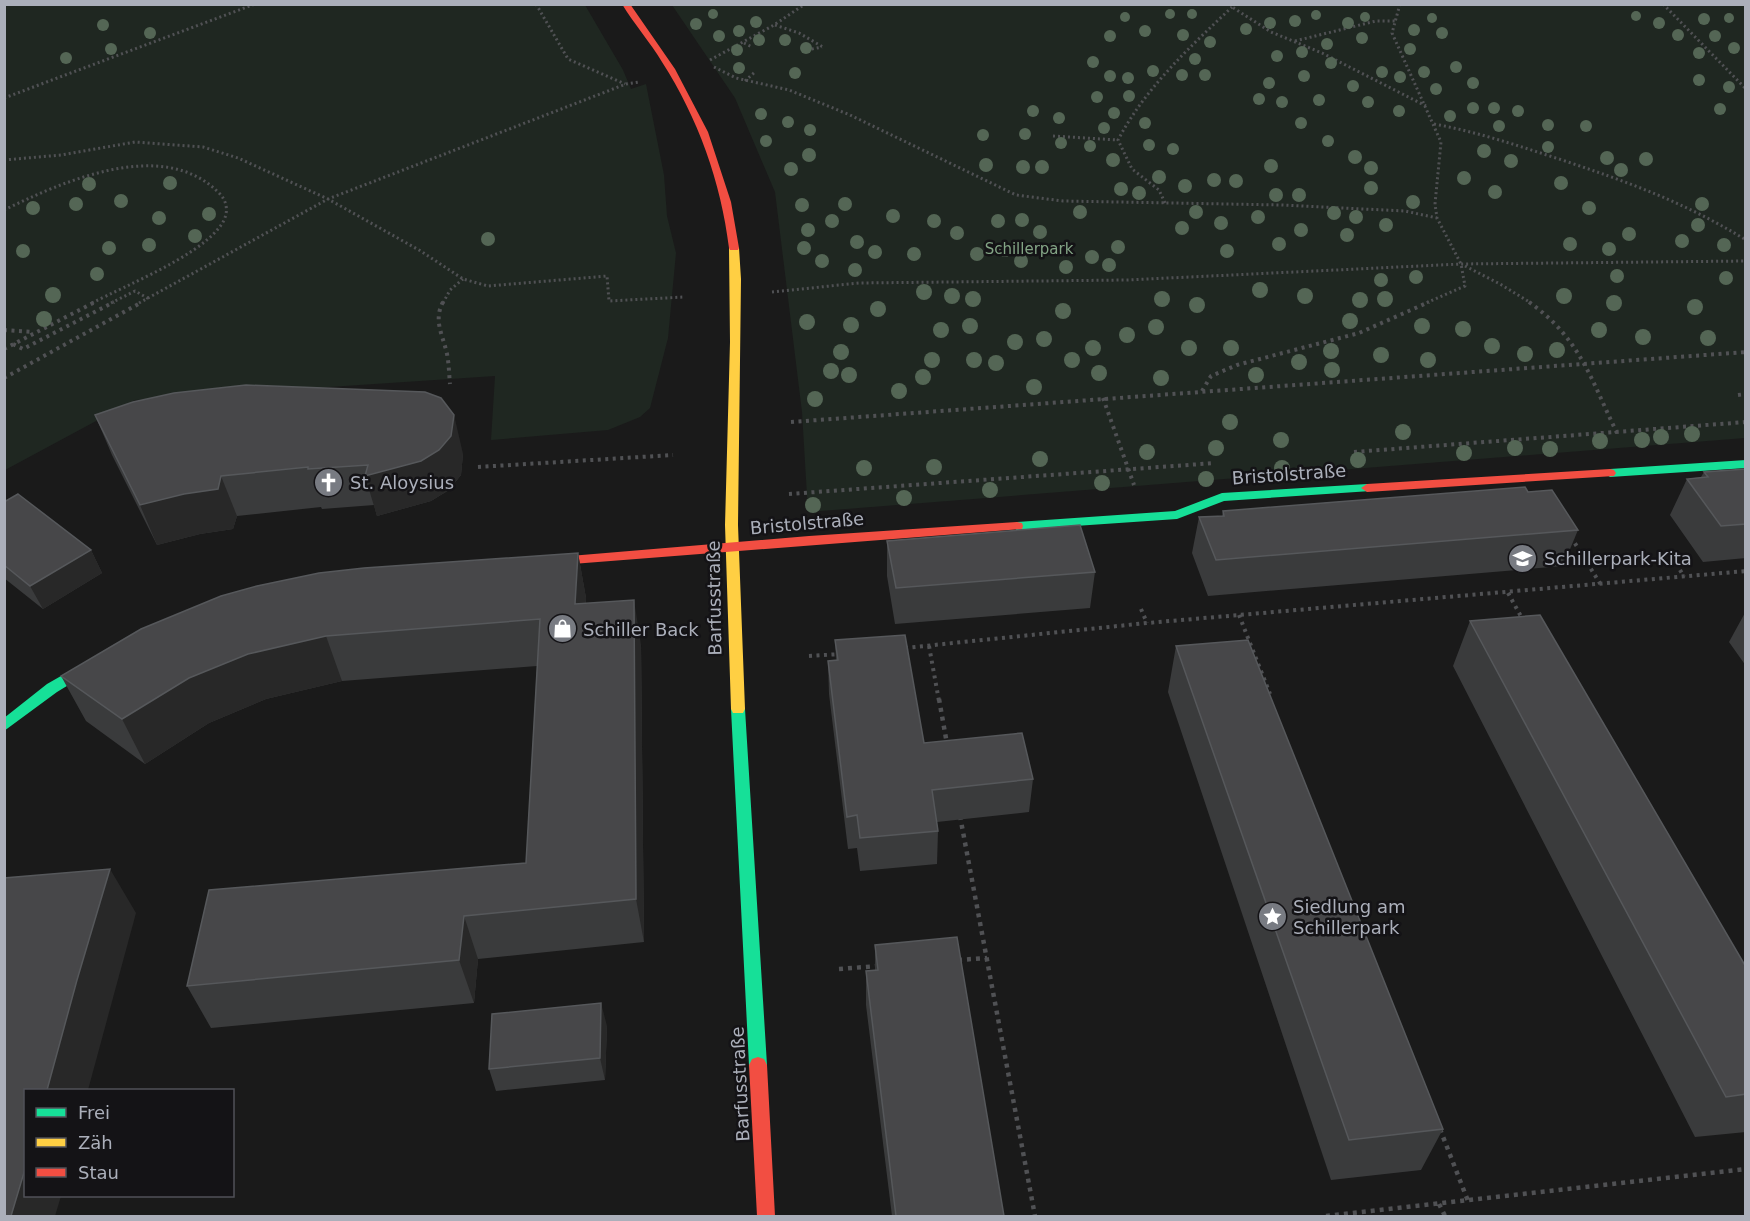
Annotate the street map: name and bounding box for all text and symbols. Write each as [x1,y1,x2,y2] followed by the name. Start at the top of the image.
[985,240,1074,258] park label: Schillerpark
[1231,460,1347,488] street label: Bristolstraße
[313,466,345,498] church icon: St. Aloysius
[350,472,454,493] place label: St. Aloysius
[749,508,865,538] street label: Bristolstraße
[702,540,726,656] street label: Barfusstraße
[1507,542,1539,574] school or university icon: Schillerpark-Kita
[1544,548,1692,569] place label: Schillerpark-Kita
[546,613,578,645] shop icon: Schiller Back
[583,619,699,640] place label: Schiller Back
[1293,896,1405,938] place label: Siedlung am Schillerpark
[1256,900,1288,932] place icon: Siedlung am Schillerpark
[727,1026,753,1142] street label: Barfusstraße
[24,1089,234,1197] legend
[78,1102,110,1123] text: Frei
[78,1132,113,1153] text: Zäh
[78,1162,119,1183] text: Stau

